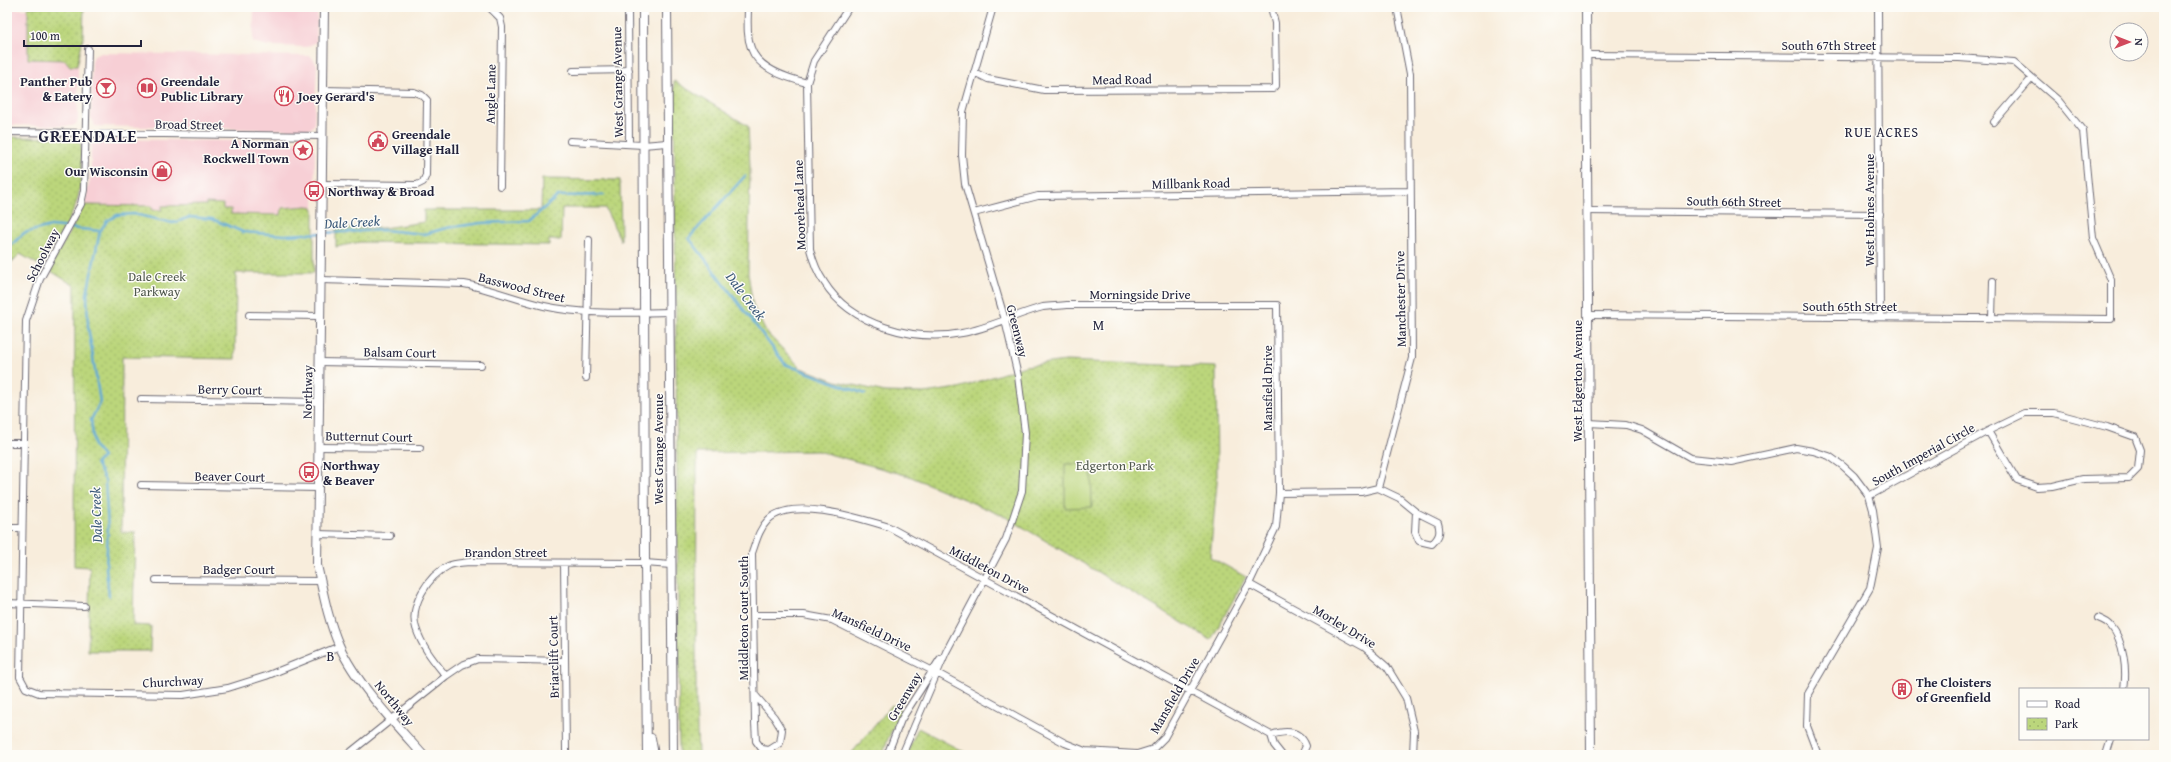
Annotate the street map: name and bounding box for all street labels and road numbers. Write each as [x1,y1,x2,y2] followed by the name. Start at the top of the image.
[607,26,628,138] street label: West Grange Avenue
[1782,36,1877,55] street label: South 67th Street
[480,64,501,124] street label: Angle Lane
[1092,69,1152,90] street label: Mead Road
[155,114,224,135] street label: Broad Street
[1860,154,1879,266] street label: West Holmes Avenue
[788,159,811,250] street label: Moorehead Lane
[1152,173,1230,194] street label: Millbank Road
[1686,191,1782,212] street label: South 66th Street
[21,225,64,285] street label: Schoolway
[1390,251,1411,347] street label: Manchester Drive
[476,268,568,308] street label: Basswood Street
[1089,285,1191,304] street label: Morningside Drive
[1803,297,1898,316] street label: South 65th Street
[1002,303,1033,360] street label: Greenway
[1568,320,1587,442] street label: West Edgerton Avenue
[364,342,437,363] street label: Balsam Court
[1258,345,1277,431] street label: Mansfield Drive
[298,364,317,419] street label: Northway
[198,379,263,400] street label: Berry Court
[649,394,668,504] street label: West Grange Avenue
[1868,418,1978,491] street label: South Imperial Circle
[325,426,413,447] street label: Butternut Court
[195,466,266,487] street label: Beaver Court
[946,540,1033,599] street label: Middleton Drive
[465,543,548,562] street label: Brandon Street
[734,555,753,680] street label: Middleton Court South
[203,560,275,579] street label: Badger Court
[1309,600,1380,653] street label: Morley Drive
[829,603,915,656] street label: Mansfield Drive
[543,615,564,699] street label: Briarclift Court
[1145,653,1204,737] street label: Mansfield Drive
[882,668,927,724] street label: Greenway
[142,670,205,693] street label: Churchway
[370,676,419,731] street label: Northway

